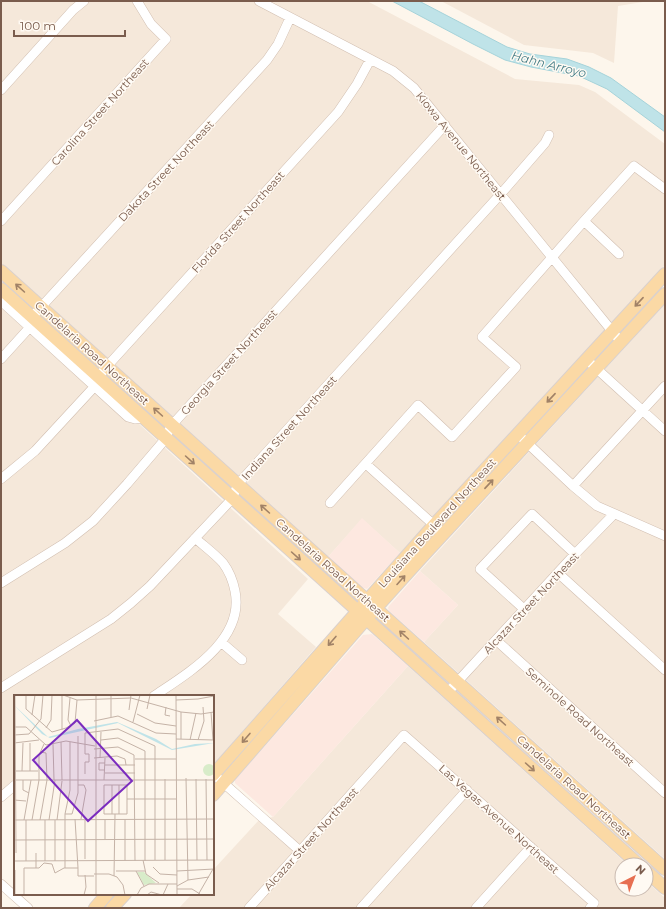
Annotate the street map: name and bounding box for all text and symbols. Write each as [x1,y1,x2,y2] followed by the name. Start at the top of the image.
[14,12,125,38] scale bar
[20,18,56,33] text: 100 m
[510,47,588,81] water label: Hahn Arroyo
[48,55,152,168] street label: Carolina Street Northeast
[413,89,510,204] street label: Kiowa Avenue Northeast
[115,117,217,225] street label: Dakota Street Northeast
[189,168,288,276] street label: Florida Street Northeast
[15,283,25,293] one-way arrow
[634,297,643,307] one-way arrow
[32,298,152,408] street label: Candelaria Road Northeast
[178,306,281,418] street label: Georgia Street Northeast
[238,372,340,483] street label: Indiana Street Northeast
[546,393,556,403] one-way arrow
[153,408,163,417] one-way arrow
[184,455,194,464] one-way arrow
[375,455,499,591] street label: Louisiana Boulevard Northeast
[485,479,494,489] one-way arrow
[260,504,270,514] one-way arrow
[273,515,393,625] street label: Candelaria Road Northeast
[480,549,582,657] street label: Alcazar Street Northeast
[291,552,302,561] one-way arrow
[397,575,406,585] one-way arrow
[399,630,409,639] one-way arrow
[328,635,337,645] one-way arrow
[523,664,638,770] street label: Seminole Road Northeast
[14,695,214,895] inset map
[496,717,506,726] one-way arrow
[514,732,634,842] street label: Candelaria Road Northeast
[241,733,251,743] one-way arrow
[436,761,562,877] street label: Las Vegas Avenue Northeast
[525,762,536,771] one-way arrow
[261,784,361,894] street label: Alcazar Street Northeast
[614,857,654,897] north arrow
[633,861,649,878] text: N

